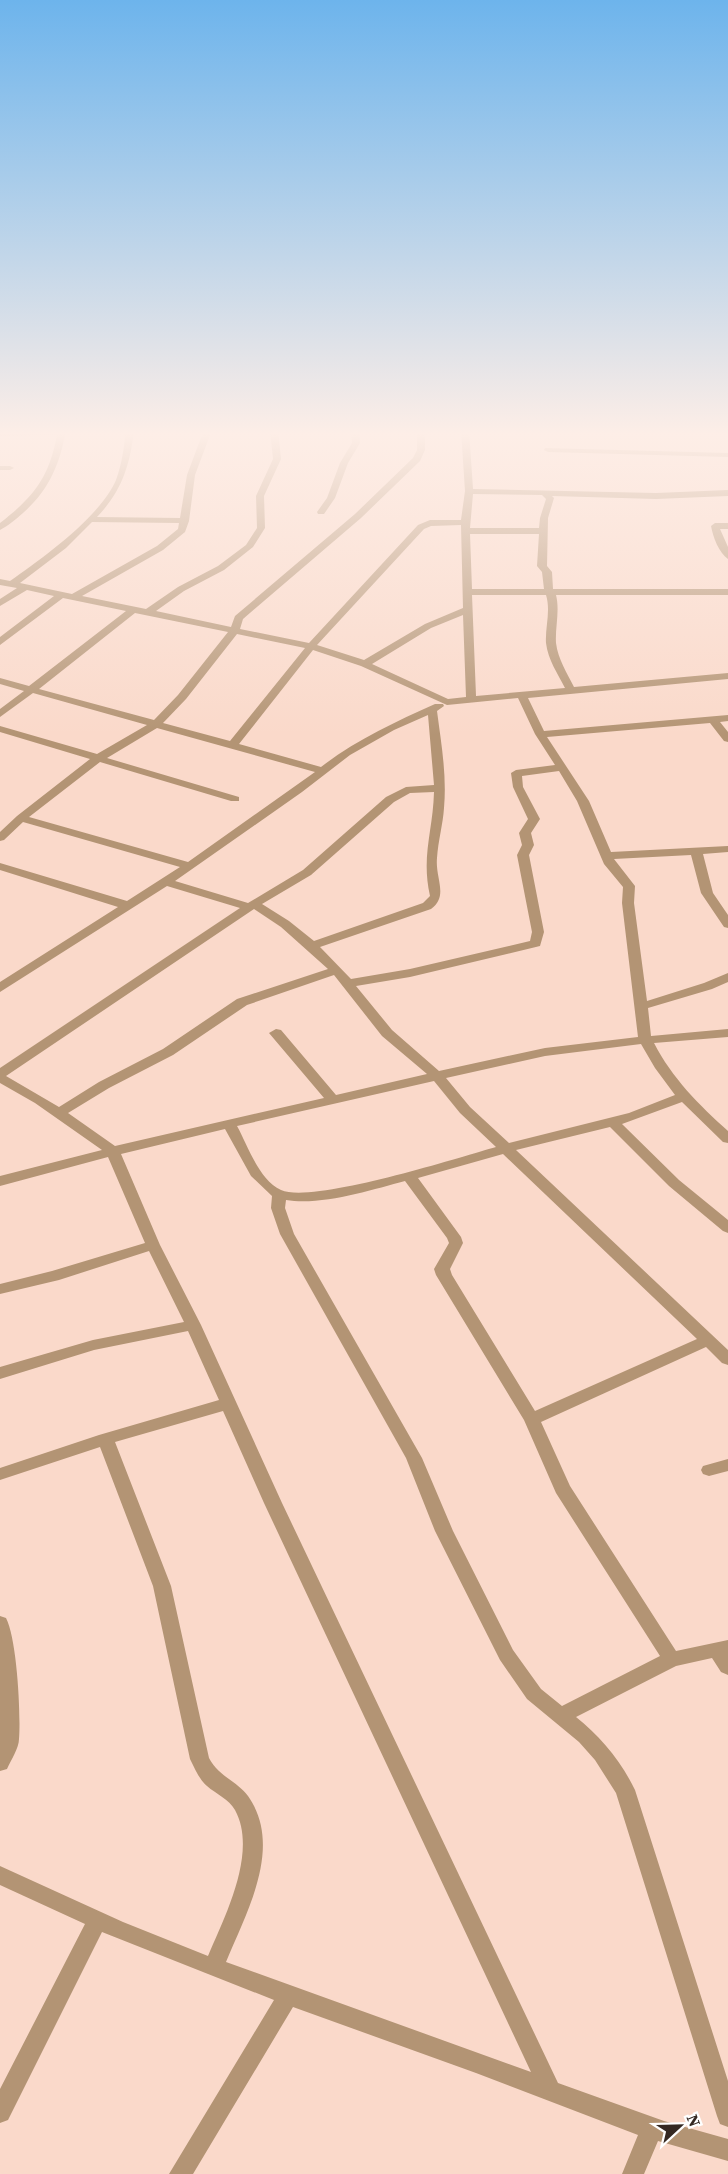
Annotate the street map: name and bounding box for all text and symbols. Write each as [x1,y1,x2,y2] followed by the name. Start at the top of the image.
[650,2096,710,2156] north arrow
[682,2111,706,2130] text: N

